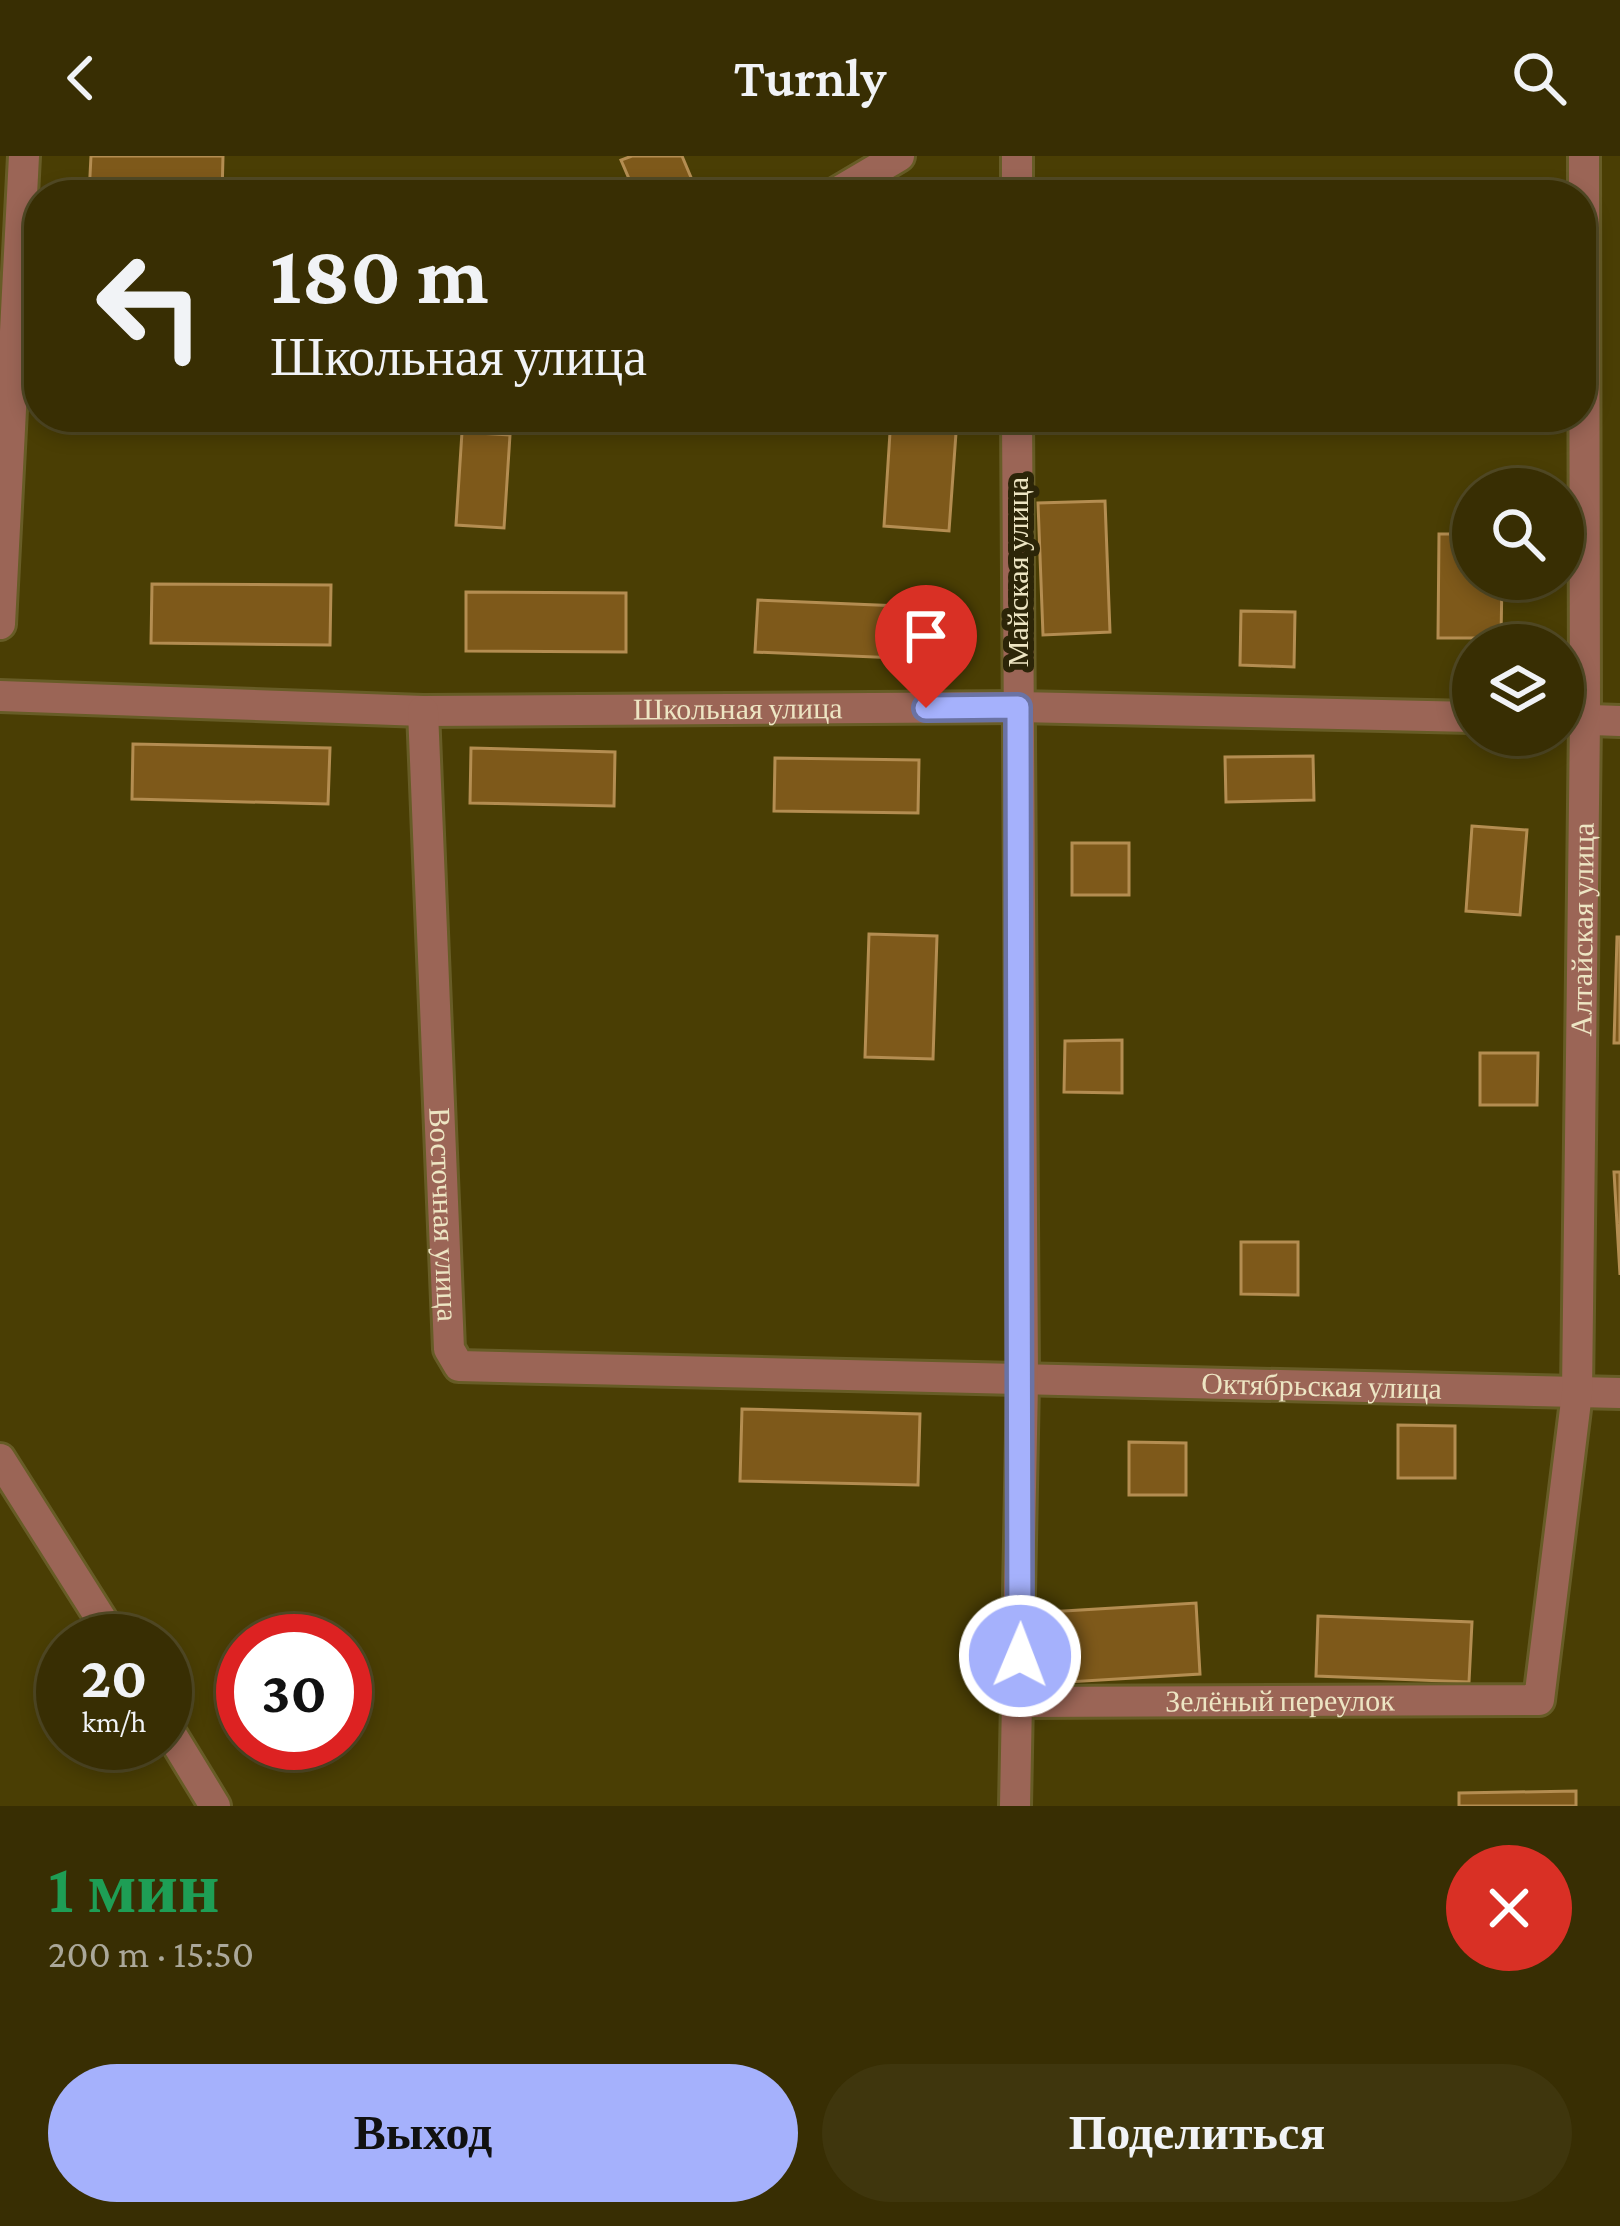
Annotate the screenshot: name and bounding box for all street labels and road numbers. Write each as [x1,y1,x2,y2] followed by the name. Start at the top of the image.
[1001,477,1034,667] street label: Майская улица
[633,691,843,726] street label: Школьная улица
[1564,822,1600,1036] street label: Алтайская улица
[423,1107,465,1322] street label: Восточная улица
[1201,1366,1442,1405] street label: Октябрьская улица
[1165,1684,1395,1717] street label: Зелёный переулок

